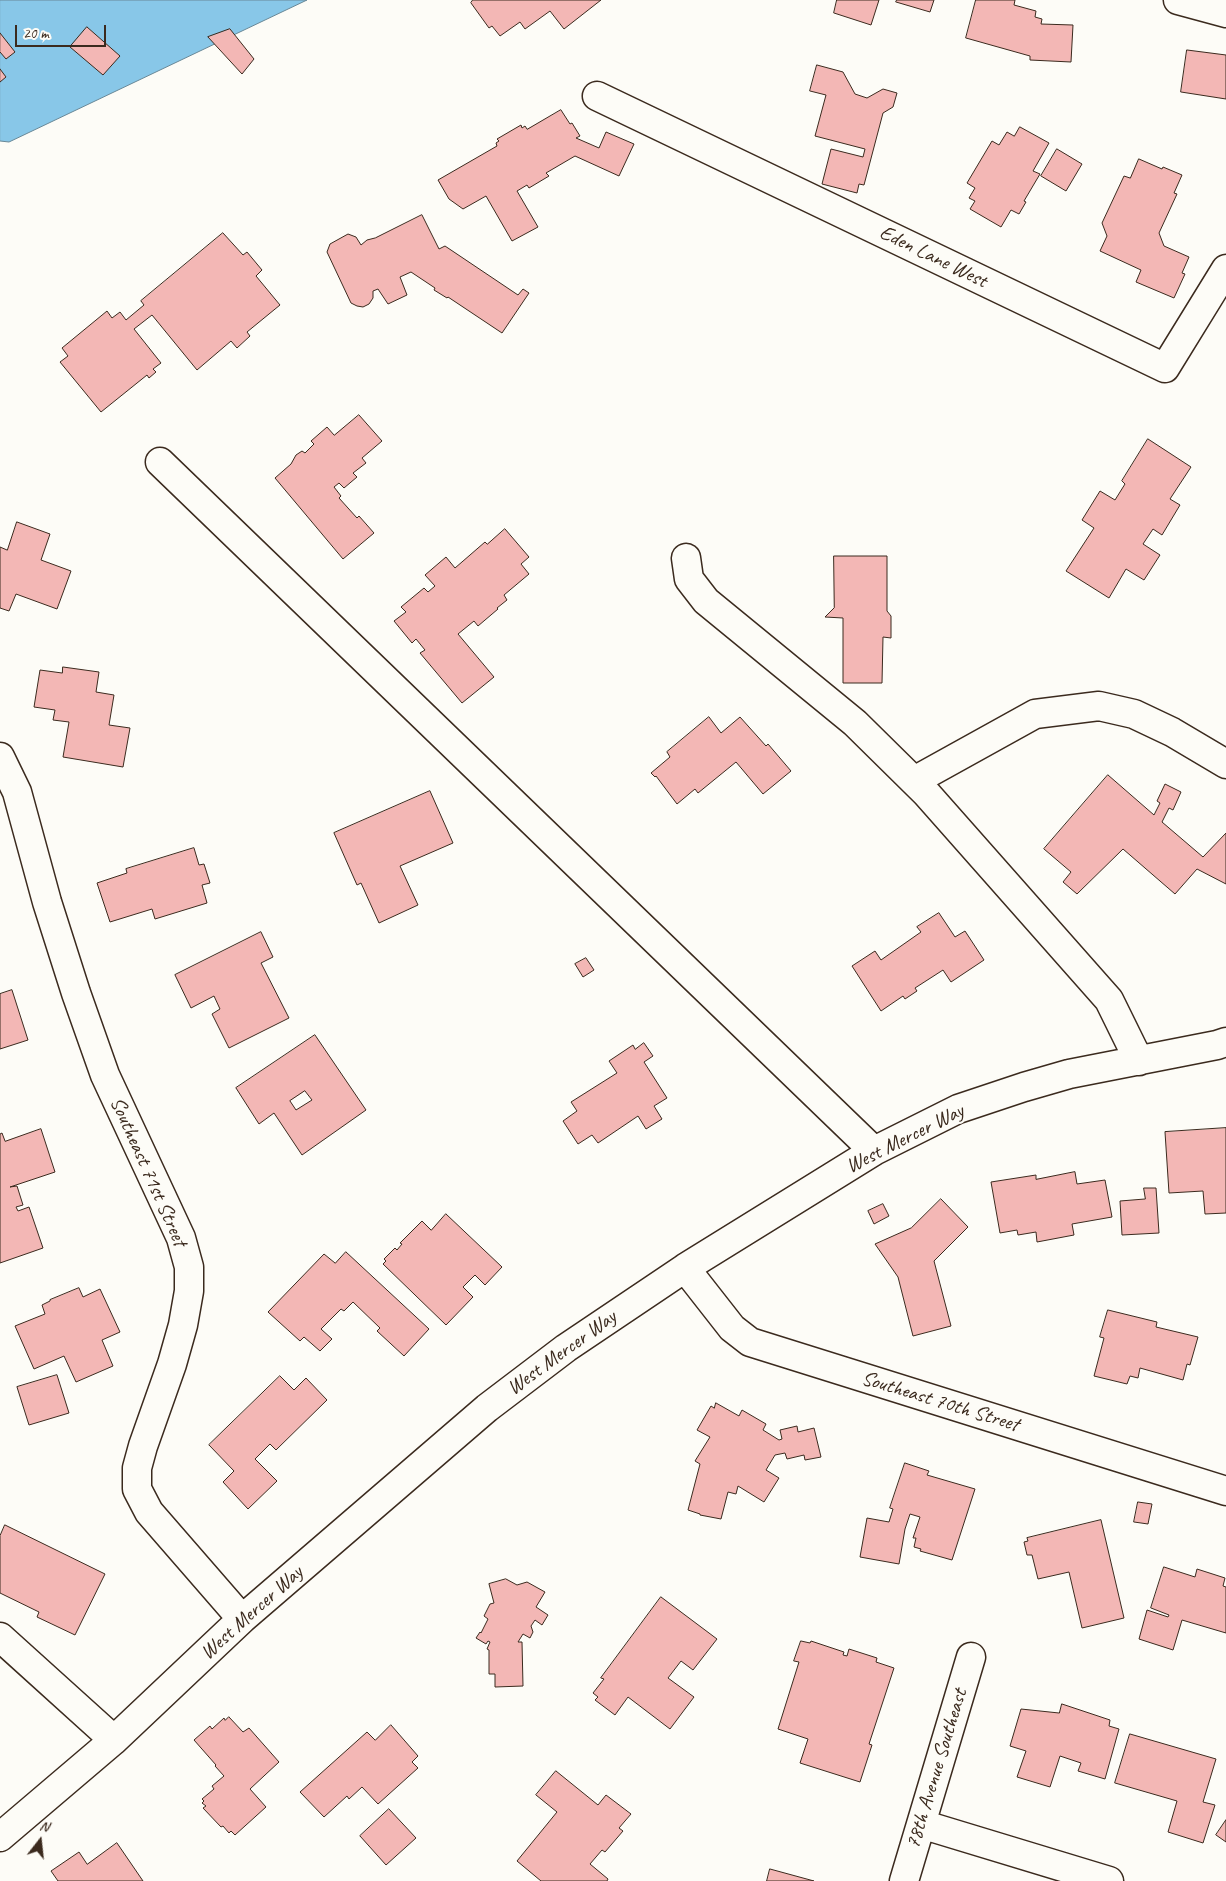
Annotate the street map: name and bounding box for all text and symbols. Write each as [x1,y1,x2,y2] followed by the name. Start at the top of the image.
[18,15,109,47] scale bar
[23,24,49,43] text: 20 m
[875,220,991,294] street label: Eden Lane West
[104,1093,192,1251] street label: Southeast 71st Street
[842,1099,968,1179] street label: West Mercer Way
[503,1305,621,1401] street label: West Mercer Way
[858,1366,1022,1438] street label: Southeast 70th Street
[196,1561,308,1665] street label: West Mercer Way
[901,1686,973,1852] street label: 78th Avenue Southeast
[15,1816,65,1866] north arrow
[38,1817,51,1835] text: N

